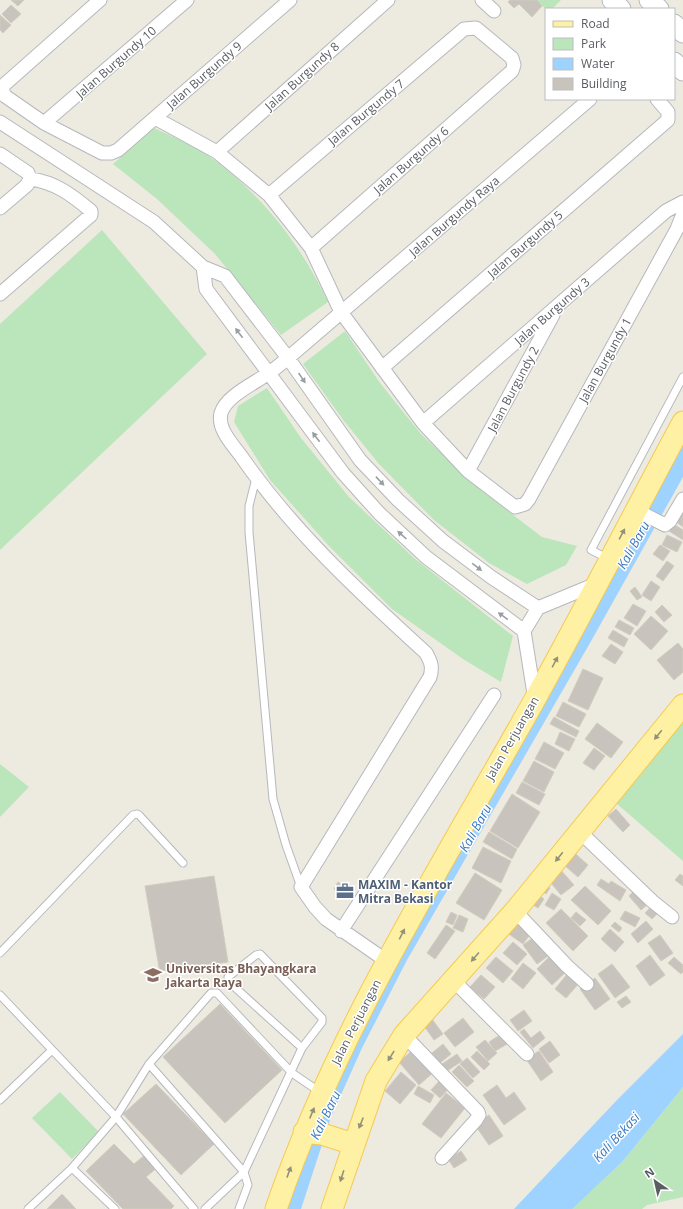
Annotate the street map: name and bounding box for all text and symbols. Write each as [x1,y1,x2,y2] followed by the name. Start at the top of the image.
[545,8,675,100] legend
[581,15,610,32] text: Road
[71,22,160,102] street label: Jalan Burgundy 10
[581,35,607,52] text: Park
[162,37,245,113] street label: Jalan Burgundy 9
[260,38,343,115] street label: Jalan Burgundy 8
[581,55,615,72] text: Water
[324,75,408,150] street label: Jalan Burgundy 7
[581,75,627,92] text: Building
[369,122,452,198] street label: Jalan Burgundy 6
[404,172,503,261] street label: Jalan Burgundy Raya
[483,206,566,282] street label: Jalan Burgundy 5
[510,273,593,349] street label: Jalan Burgundy 3
[574,314,635,406] street label: Jalan Burgundy 1
[235,327,243,338] one-way arrow
[483,343,543,436] street label: Jalan Burgundy 2
[298,373,306,383] one-way arrow
[312,432,320,443] one-way arrow
[375,476,385,486] one-way arrow
[612,517,654,572] water label: Kali Baru
[619,529,626,540] one-way arrow
[397,530,407,539] one-way arrow
[472,563,483,572] one-way arrow
[498,612,509,620] one-way arrow
[552,656,558,667] one-way arrow
[481,693,543,784] street label: Jalan Perjuangan
[654,729,663,740] one-way arrow
[454,800,496,855] water label: Kali Baru
[554,852,563,863] one-way arrow
[358,876,453,907] place label: MAXIM - Kantor Mitra Bekasi
[335,881,355,901] office icon: MAXIM - Kantor Mitra Bekasi
[399,928,405,939] one-way arrow
[470,951,479,962] one-way arrow
[165,960,316,991] place label: Universitas Bhayangkara Jakarta Raya
[143,965,163,985] school or university icon: Universitas Bhayangkara Jakarta Raya
[327,976,385,1069] street label: Jalan Perjuangan
[388,1050,395,1062] one-way arrow
[305,1087,345,1142] water label: Kali Baru
[309,1107,315,1118] one-way arrow
[588,1108,644,1166] water label: Kali Bekasi
[358,1117,364,1129] one-way arrow
[635,1161,675,1201] north arrow
[641,1164,657,1181] text: N
[286,1166,292,1178] one-way arrow
[339,1171,345,1183] one-way arrow

